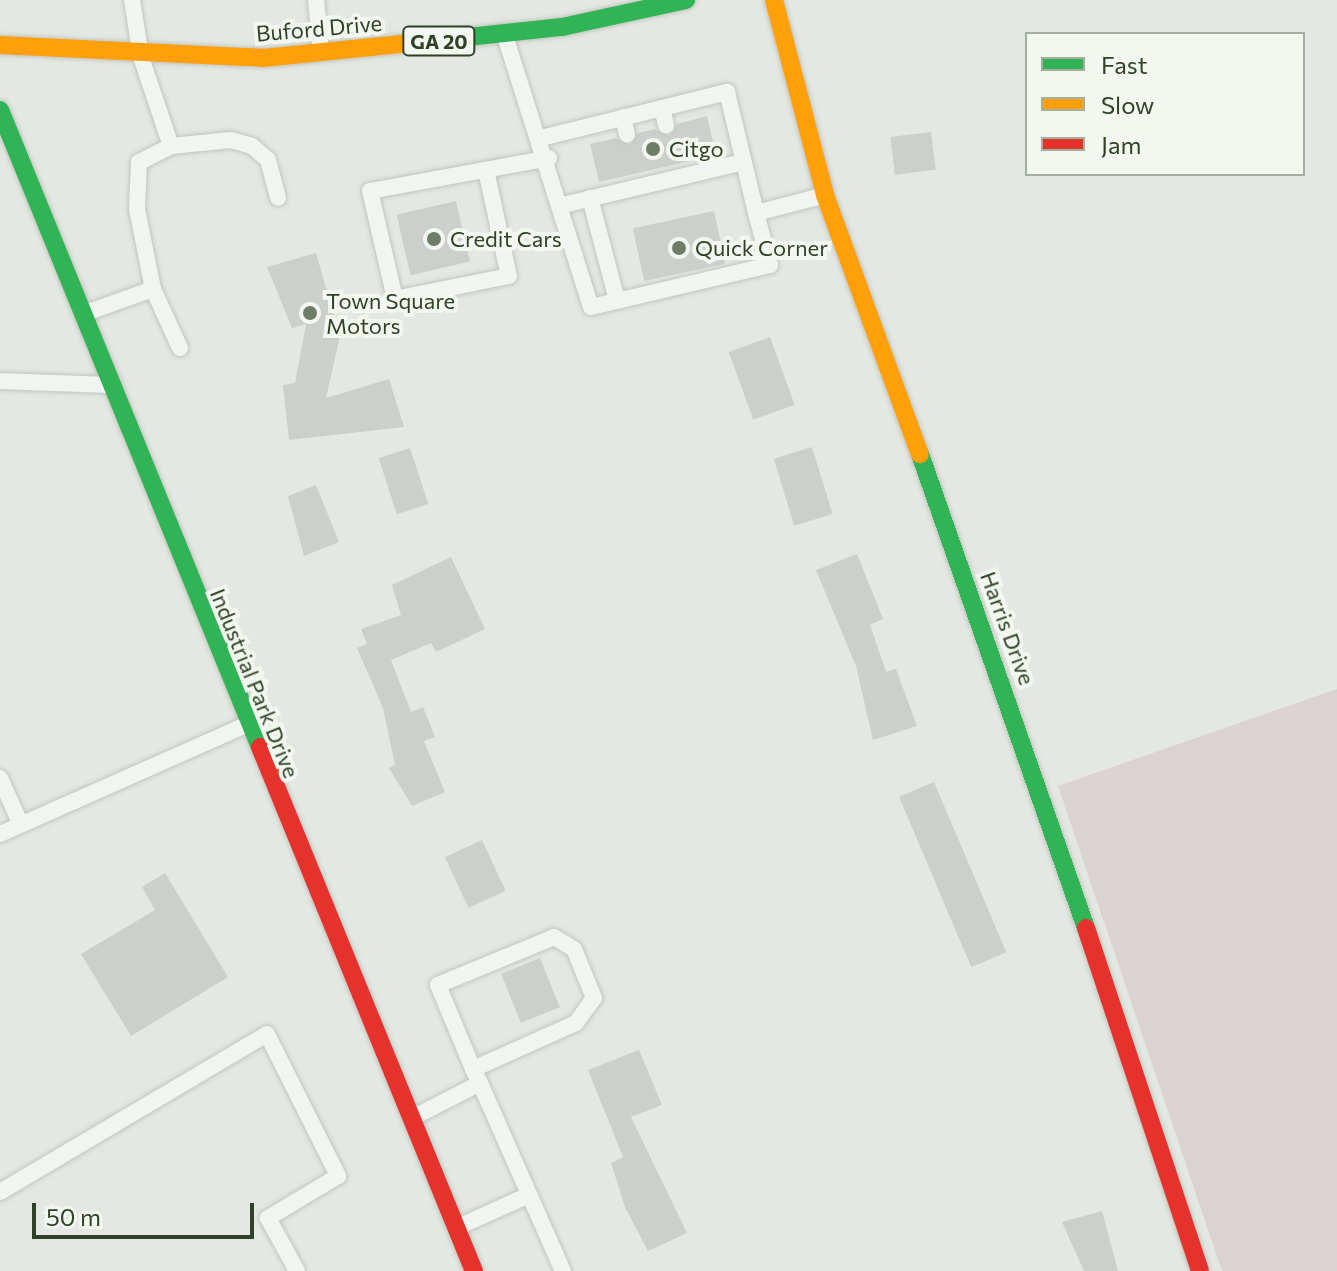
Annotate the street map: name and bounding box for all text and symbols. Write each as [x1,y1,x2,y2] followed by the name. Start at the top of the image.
[255,9,383,47] street label: Buford Drive
[401,25,477,57] road number: GA 20
[1025,32,1305,176] legend
[1101,50,1148,79] text: Fast
[1101,90,1154,119] text: Slow
[1101,130,1141,159] text: Jam
[669,136,724,162] place label: Citgo
[644,140,662,158] marker: Citgo
[450,226,562,252] place label: Credit Cars
[425,230,443,248] marker: Credit Cars
[695,235,828,261] place label: Quick Corner
[670,239,688,257] marker: Quick Corner
[326,287,455,338] place label: Town Square Motors
[301,304,319,322] marker: Town Square Motors
[975,568,1041,688] street label: Harris Drive
[205,584,305,782] street label: Industrial Park Drive
[36,1187,258,1237] scale bar
[46,1202,101,1231] text: 50 m

